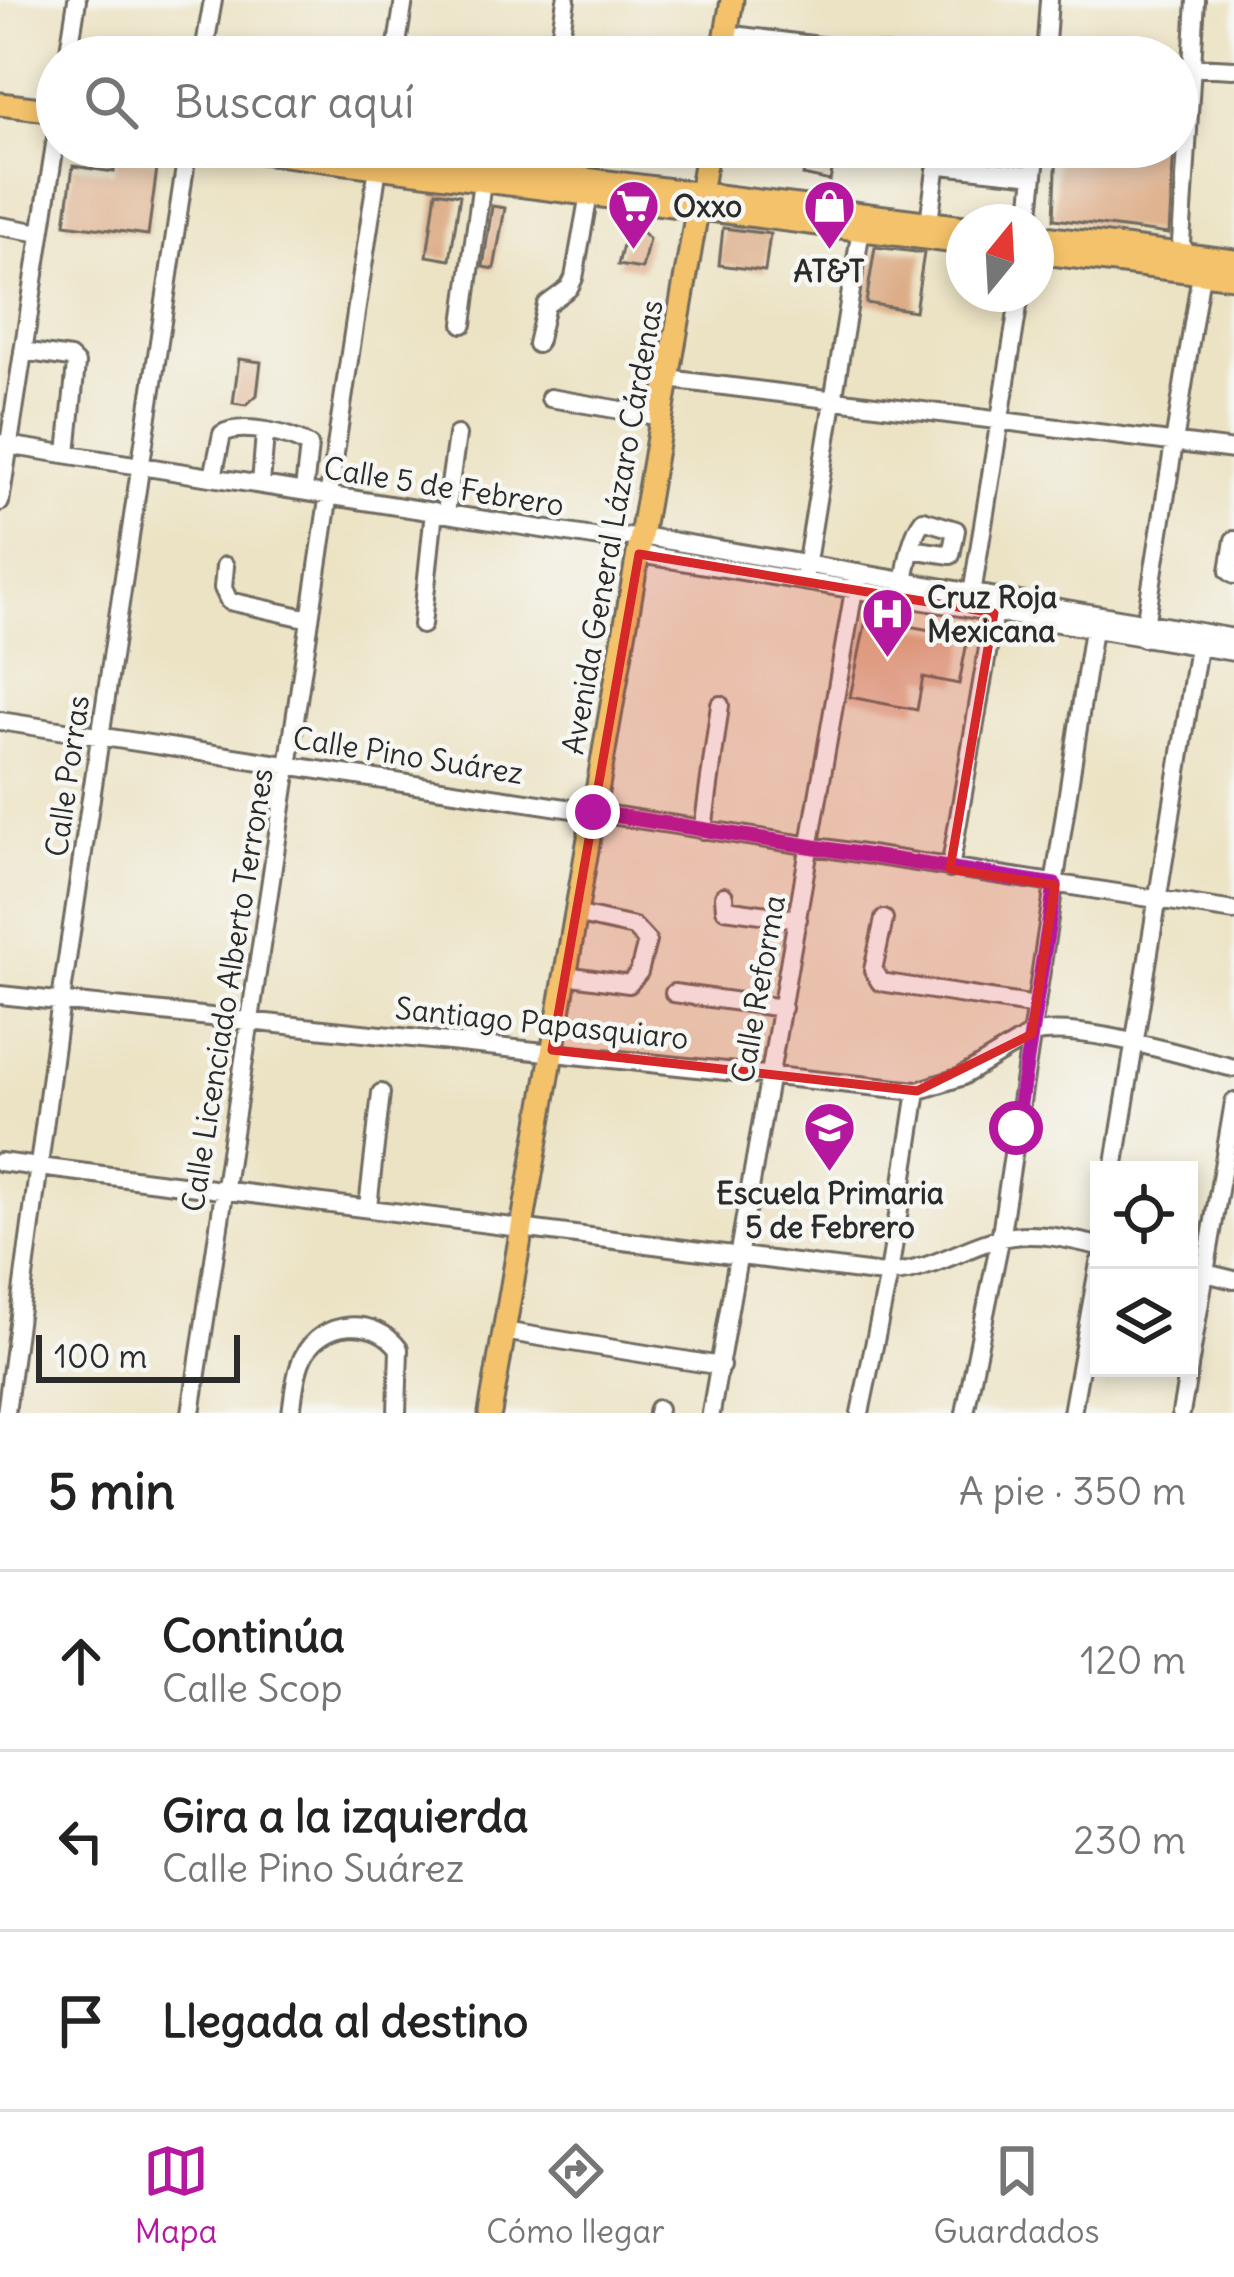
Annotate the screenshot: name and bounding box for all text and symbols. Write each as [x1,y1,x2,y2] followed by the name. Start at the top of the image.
[36,36,1198,168] search box
[78,69,144,135] icon: search
[174,74,414,130] text: Buscar aquí
[606,178,662,252] supermarket icon: Oxxo
[801,178,857,252] shop icon: AT&T
[673,187,742,225] place label: Oxxo
[946,204,1054,312] north arrow
[794,252,865,290] place label: AT&T
[553,297,671,757] street label: Avenida General Lázaro Cárdenas
[321,448,567,524] street label: Calle 5 de Febrero
[927,578,1057,650] place label: Cruz Roja Mexicana
[860,586,916,660] hospital icon: Cruz Roja Mexicana
[37,693,97,859] street label: Calle Porras
[290,718,526,792] street label: Calle Pino Suárez
[173,766,281,1214] street label: Calle Licenciado Alberto Terrones
[566,785,620,839] route end
[723,892,793,1086] street label: Calle Reforma
[394,989,690,1057] street label: Santiago Papasquiaro
[802,1100,858,1174] school or university icon: Escuela Primaria 5 de Febrero
[989,1101,1043,1155] route start
[1090,1161,1198,1377] map controls
[1090,1161,1198,1269] button: locate
[716,1174,944,1246] place label: Escuela Primaria 5 de Febrero
[1090,1269,1198,1377] button: layers
[36,1329,240,1382] scale bar
[54,1335,147,1377] text: 100 m
[48,1459,175,1523] text: 5 min
[959,1467,1186,1516] text: A pie · 350 m
[162,1608,345,1664] text: Continúa
[48,1628,114,1694] icon: ahead
[1080,1636,1186,1685] text: 120 m
[162,1664,343,1713] text: Calle Scop
[162,1788,529,1844] text: Gira a la izquierda
[48,1808,114,1874] icon: left
[1073,1816,1186,1865] text: 230 m
[162,1844,464,1893] text: Calle Pino Suárez
[48,1988,114,2054] icon: arrive
[162,1993,528,2049] text: Llegada al destino
[134,2138,217,2252] tab: Mapa
[486,2138,665,2252] tab: Cómo llegar
[934,2138,1100,2252] tab: Guardados

